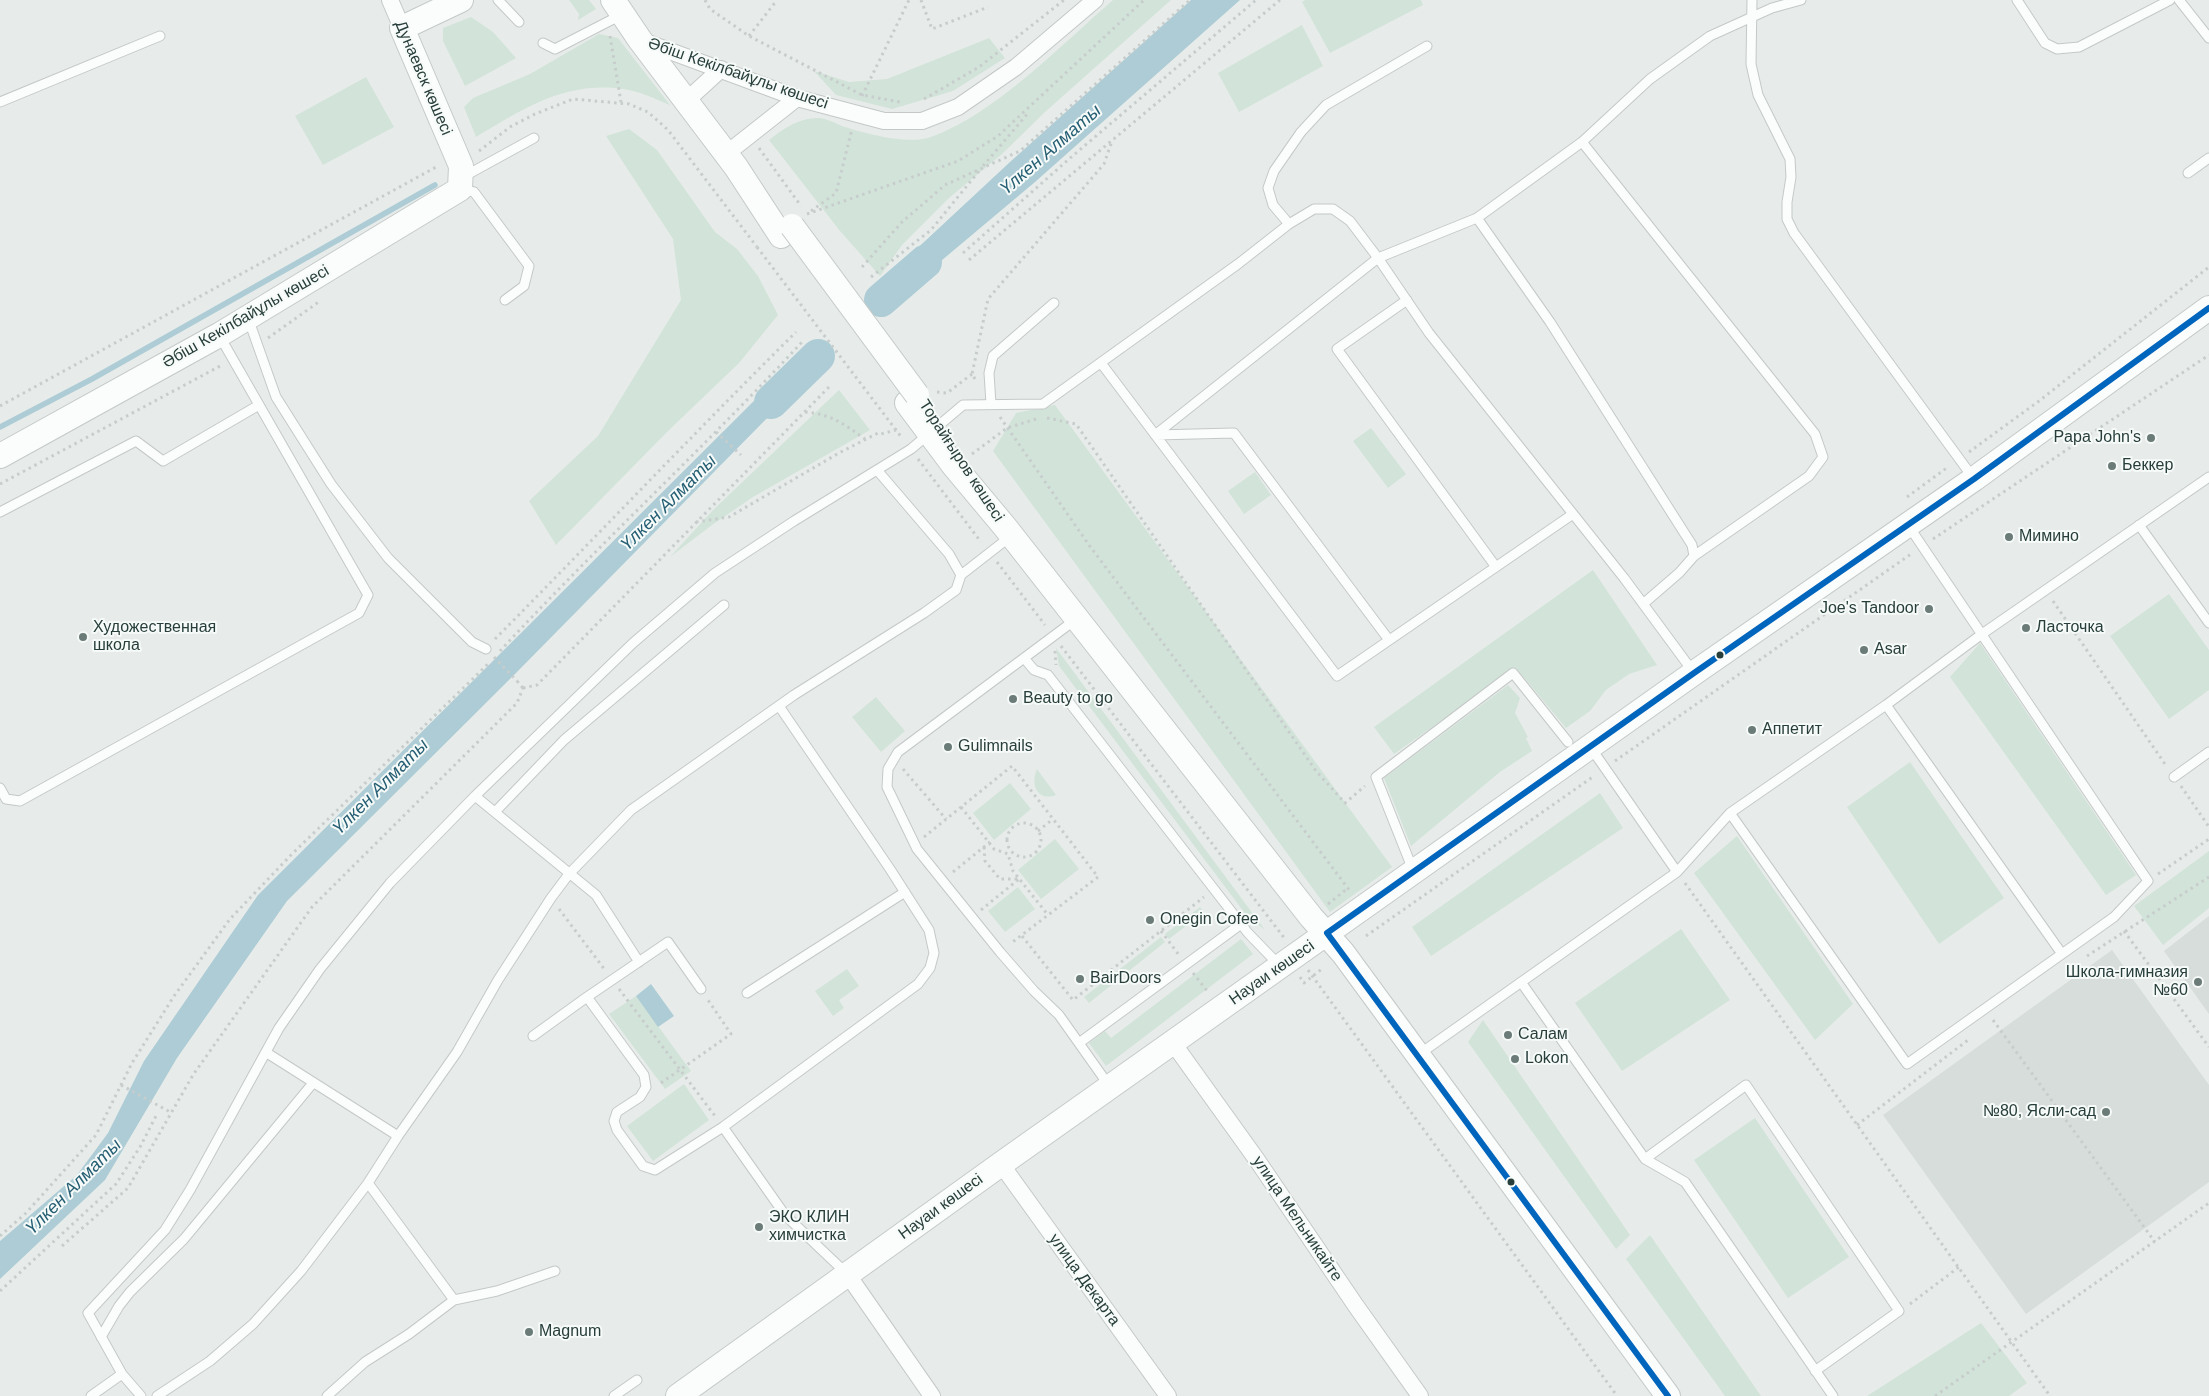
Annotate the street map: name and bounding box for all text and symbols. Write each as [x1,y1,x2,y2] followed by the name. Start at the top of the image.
[390,18,456,138] street label: Дунаевск көшесі
[645,34,831,114] street label: Әбіш Кекілбайұлы көшесі
[996,100,1106,200] water label: Үлкен Алматы
[159,261,333,373] street label: Әбіш Кекілбайұлы көшесі
[914,396,1008,526] street label: Торайғыров көшесі
[2053,428,2141,448] place label: Papa John's
[2145,432,2157,444] marker: Papa John's
[617,451,721,555] water label: Үлкен Алматы
[2122,456,2173,476] place label: Беккер
[2106,460,2118,472] marker: Беккер
[2019,527,2079,547] place label: Мимино
[2003,531,2015,543] marker: Мимино
[1820,599,1919,619] place label: Joe's Tandoor
[1923,603,1935,615] marker: Joe's Tandoor
[93,618,216,656] place label: Художественная школа
[2036,618,2104,638] place label: Ласточка
[2020,622,2032,634] marker: Ласточка
[77,631,89,643] marker: Художественная школа
[1874,640,1907,660] place label: Asar
[1858,644,1870,656] marker: Asar
[1715,650,1725,660] unlabelled marker
[1023,689,1113,709] place label: Beauty to go
[1007,693,1019,705] marker: Beauty to go
[1762,720,1822,740] place label: Аппетит
[1746,724,1758,736] marker: Аппетит
[329,735,433,839] water label: Үлкен Алматы
[958,737,1033,757] place label: Gulimnails
[942,741,954,753] marker: Gulimnails
[1160,910,1259,930] place label: Onegin Cofee
[1144,914,1156,926] marker: Onegin Cofee
[1226,937,1318,1009] street label: Науаи көшесі
[2066,963,2188,1001] place label: Школа-гимназия №60
[1090,969,1161,989] place label: BairDoors
[1074,973,1086,985] marker: BairDoors
[2192,976,2204,988] marker: Школа-гимназия №60
[1518,1025,1568,1045] place label: Салам
[1502,1029,1514,1041] marker: Салам
[1525,1049,1569,1069] place label: Lokon
[1509,1053,1521,1065] marker: Lokon
[1983,1102,2096,1122] place label: №80, Ясли-сад
[2100,1106,2112,1118] marker: №80, Ясли-сад
[22,1135,126,1239] water label: Үлкен Алматы
[1248,1153,1346,1285] street label: улица Мельникайте
[895,1170,987,1244] street label: Науаи көшесі
[1506,1177,1516,1187] unlabelled marker
[769,1208,849,1246] place label: ЭКО КЛИН химчистка
[753,1221,765,1233] marker: ЭКО КЛИН химчистка
[1044,1230,1124,1330] street label: улица Декарта
[539,1322,601,1342] place label: Magnum
[523,1326,535,1338] marker: Magnum

